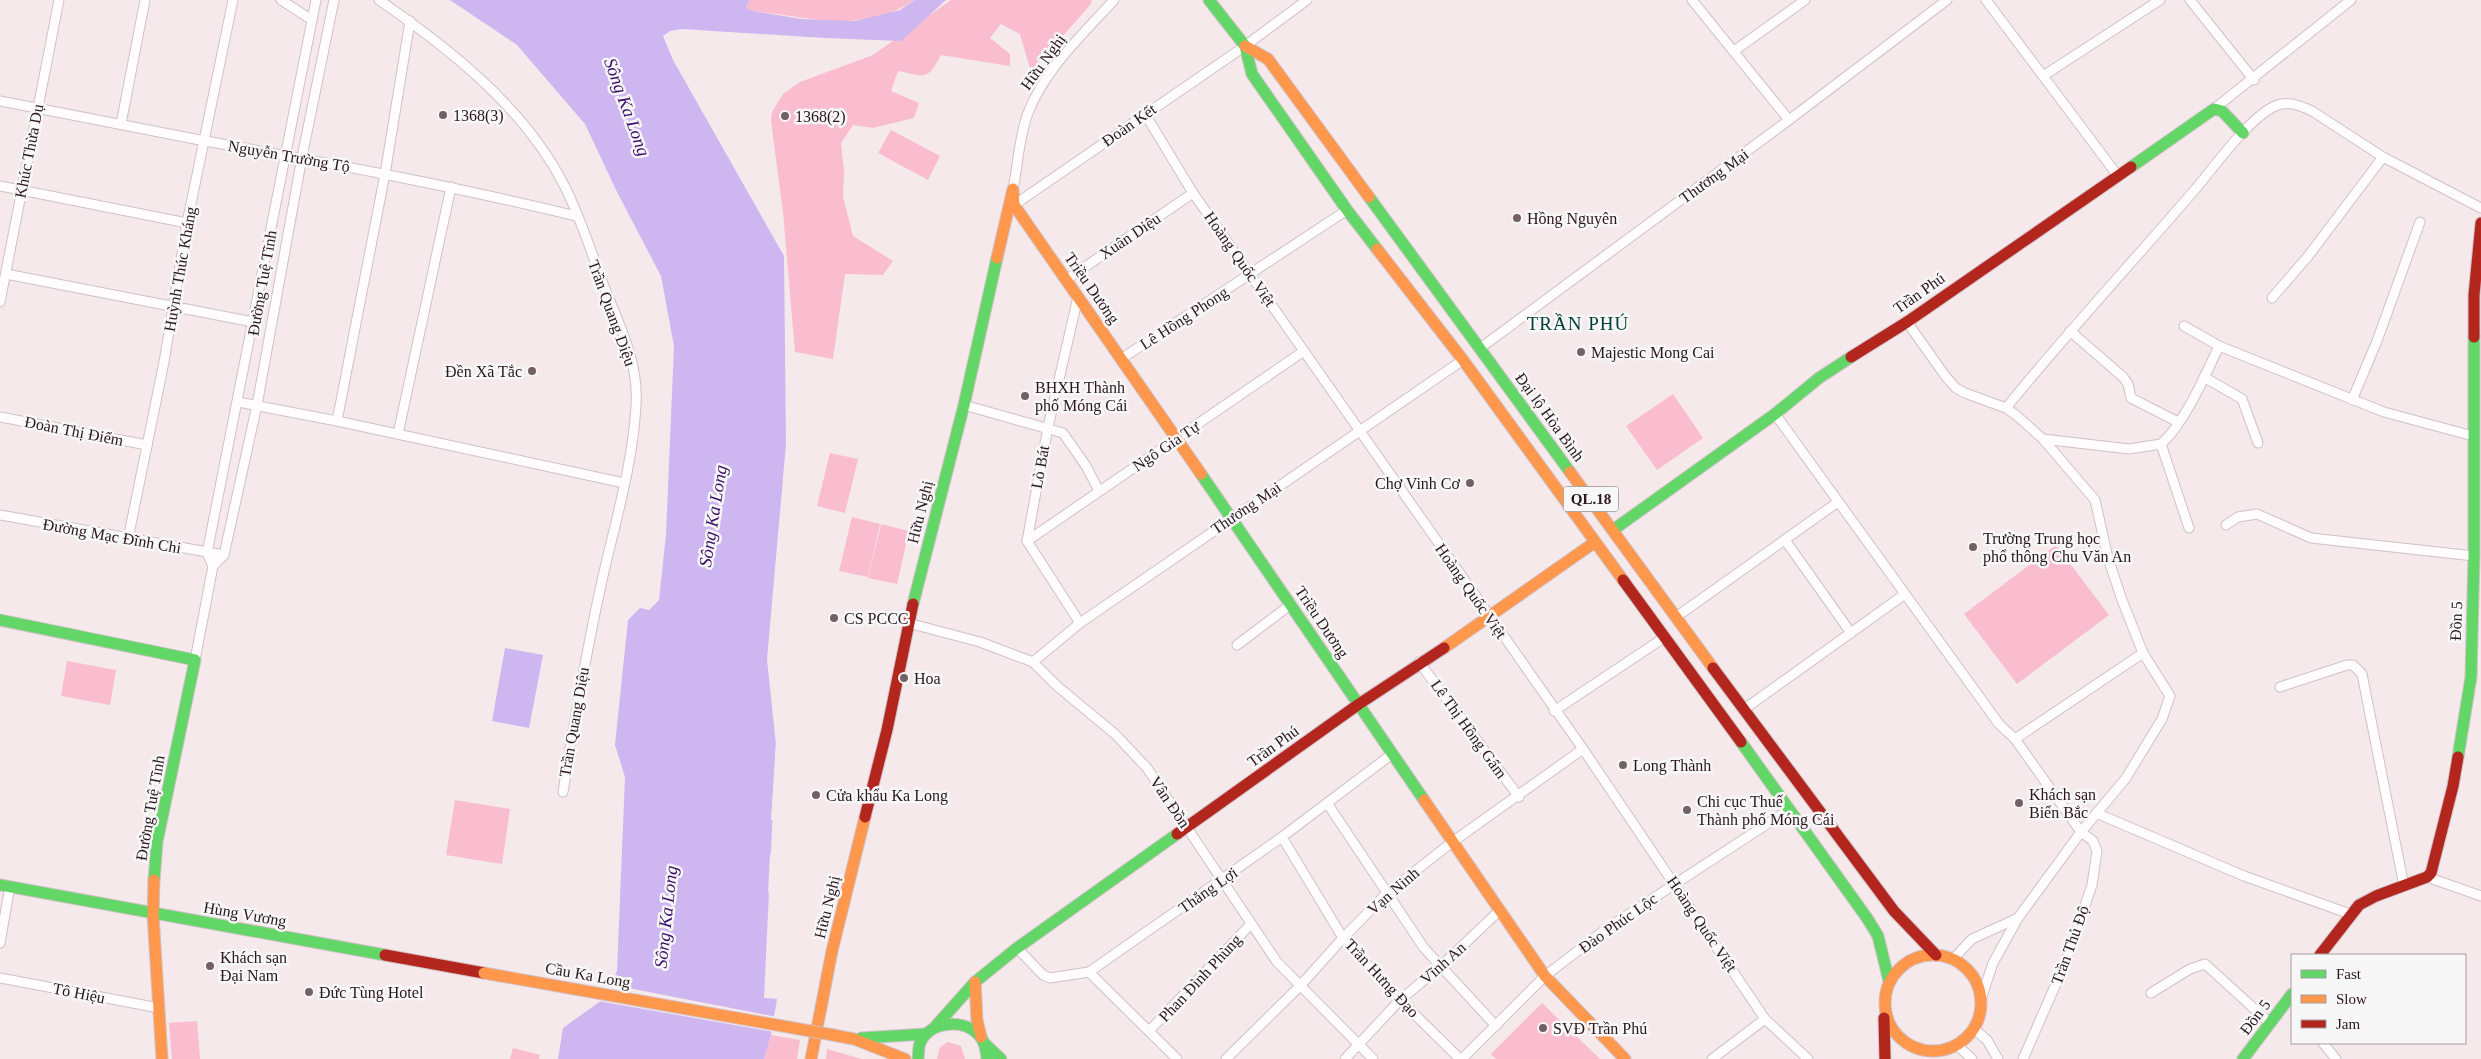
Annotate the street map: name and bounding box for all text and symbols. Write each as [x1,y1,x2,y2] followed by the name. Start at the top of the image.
[1017,31,1070,94] street label: Hữu Nghị
[600,55,654,159] water label: Sông Ka Long
[1099,100,1160,150] street label: Đoàn Kết
[12,103,46,199] street label: Khúc Thừa Dụ
[453,107,504,125] place label: 1368(3)
[795,108,846,126] place label: 1368(2)
[437,109,449,121] marker: 1368(3)
[779,110,791,122] marker: 1368(2)
[227,137,351,176] street label: Nguyễn Trường Tộ
[1676,145,1753,207] street label: Thương Mại
[161,205,200,333] street label: Huỳnh Thúc Kháng
[1200,208,1279,311] street label: Hoàng Quốc Việt
[1096,209,1164,263] street label: Xuân Diệu
[1527,210,1617,228] place label: Hồng Nguyên
[1511,212,1523,224] marker: Hồng Nguyên
[244,229,281,337] street label: Đường Tuệ Tĩnh
[1060,249,1123,327] street label: Triều Dương
[584,258,639,369] street label: Trần Quang Diệu
[1890,269,1948,317] street label: Trần Phú
[1137,283,1232,354] street label: Lê Hồng Phong
[1527,313,1629,334] district label: TRẦN PHÚ
[1591,344,1715,362] place label: Majestic Mong Cai
[1575,346,1587,358] marker: Majestic Mong Cai
[445,363,522,380] place label: Đền Xã Tắc
[526,365,538,377] marker: Đền Xã Tắc
[1512,369,1588,465] street label: Đại lộ Hòa Bình
[1035,379,1128,415] place label: BHXH Thành phố Móng Cái
[1019,390,1031,402] marker: BHXH Thành phố Móng Cái
[23,413,125,449] street label: Đoàn Thị Điểm
[1129,417,1204,475] street label: Ngô Gia Tự
[1028,443,1052,490] street label: Lò Bát
[695,464,731,568] water label: Sông Ka Long
[1375,475,1461,492] place label: Chợ Vinh Cơ
[1464,477,1476,489] marker: Chợ Vinh Cơ
[904,478,937,545] street label: Hữu Nghị
[1208,478,1285,538] street label: Thương Mại
[1564,486,1618,512] road number: QL.18
[41,515,183,558] street label: Đường Mạc Đĩnh Chi
[1983,530,2131,566] place label: Trường Trung học phổ thông Chu Văn An
[1431,540,1510,643] street label: Hoàng Quốc Việt
[1967,541,1979,553] marker: Trường Trung học phổ thông Chu Văn An
[1291,583,1352,662] street label: Triều Dương
[2447,601,2465,641] street label: Đồn 5
[844,610,908,627] place label: CS PCCC
[828,612,840,624] marker: CS PCCC
[556,666,593,779] street label: Trần Quang Diệu
[914,670,941,687] place label: Hoa
[898,672,910,684] marker: Hoa
[1427,676,1511,783] street label: Lê Thị Hồng Gấm
[1244,722,1302,770] street label: Trần Phú
[132,754,169,862] street label: Đường Tuệ Tĩnh
[1633,757,1711,775] place label: Long Thành
[1617,759,1629,771] marker: Long Thành
[1147,773,1193,831] street label: Vân Đồn
[2029,786,2096,821] place label: Khách sạn Biển Bắc
[826,787,948,805] place label: Cửa khẩu Ka Long
[810,789,822,801] marker: Cửa khẩu Ka Long
[1697,793,1835,829] place label: Chi cục Thuế Thành phố Móng Cái
[2013,797,2025,809] marker: Khách sạn Biển Bắc
[1681,804,1693,816] marker: Chi cục Thuế Thành phố Móng Cái
[1175,863,1242,917] street label: Thắng Lợi
[1364,864,1422,918] street label: Vạn Ninh
[651,865,681,969] water label: Sông Ka Long
[811,873,844,940] street label: Hữu Nghị
[1663,873,1741,976] street label: Hoàng Quốc Việt
[1576,890,1660,956] street label: Đào Phúc Lộc
[202,898,288,931] street label: Hùng Vương
[2048,903,2092,987] street label: Trần Thủ Độ
[1155,931,1245,1026] street label: Phan Đình Phùng
[1341,935,1422,1021] street label: Trần Hưng Đạo
[1417,938,1469,988] street label: Vĩnh An
[220,949,287,984] place label: Khách sạn Đại Nam
[2291,954,2466,1044] legend
[544,959,632,992] street label: Cầu Ka Long
[204,960,216,972] marker: Khách sạn Đại Nam
[2336,966,2362,982] text: Fast
[51,980,107,1006] street label: Tô Hiệu
[319,984,424,1002] place label: Đức Tùng Hotel
[303,986,315,998] marker: Đức Tùng Hotel
[2336,991,2367,1007] text: Slow
[2236,996,2274,1038] street label: Đồn 5
[2336,1016,2360,1032] text: Jam
[1553,1020,1647,1037] place label: SVĐ Trần Phú
[1537,1022,1549,1034] marker: SVĐ Trần Phú

